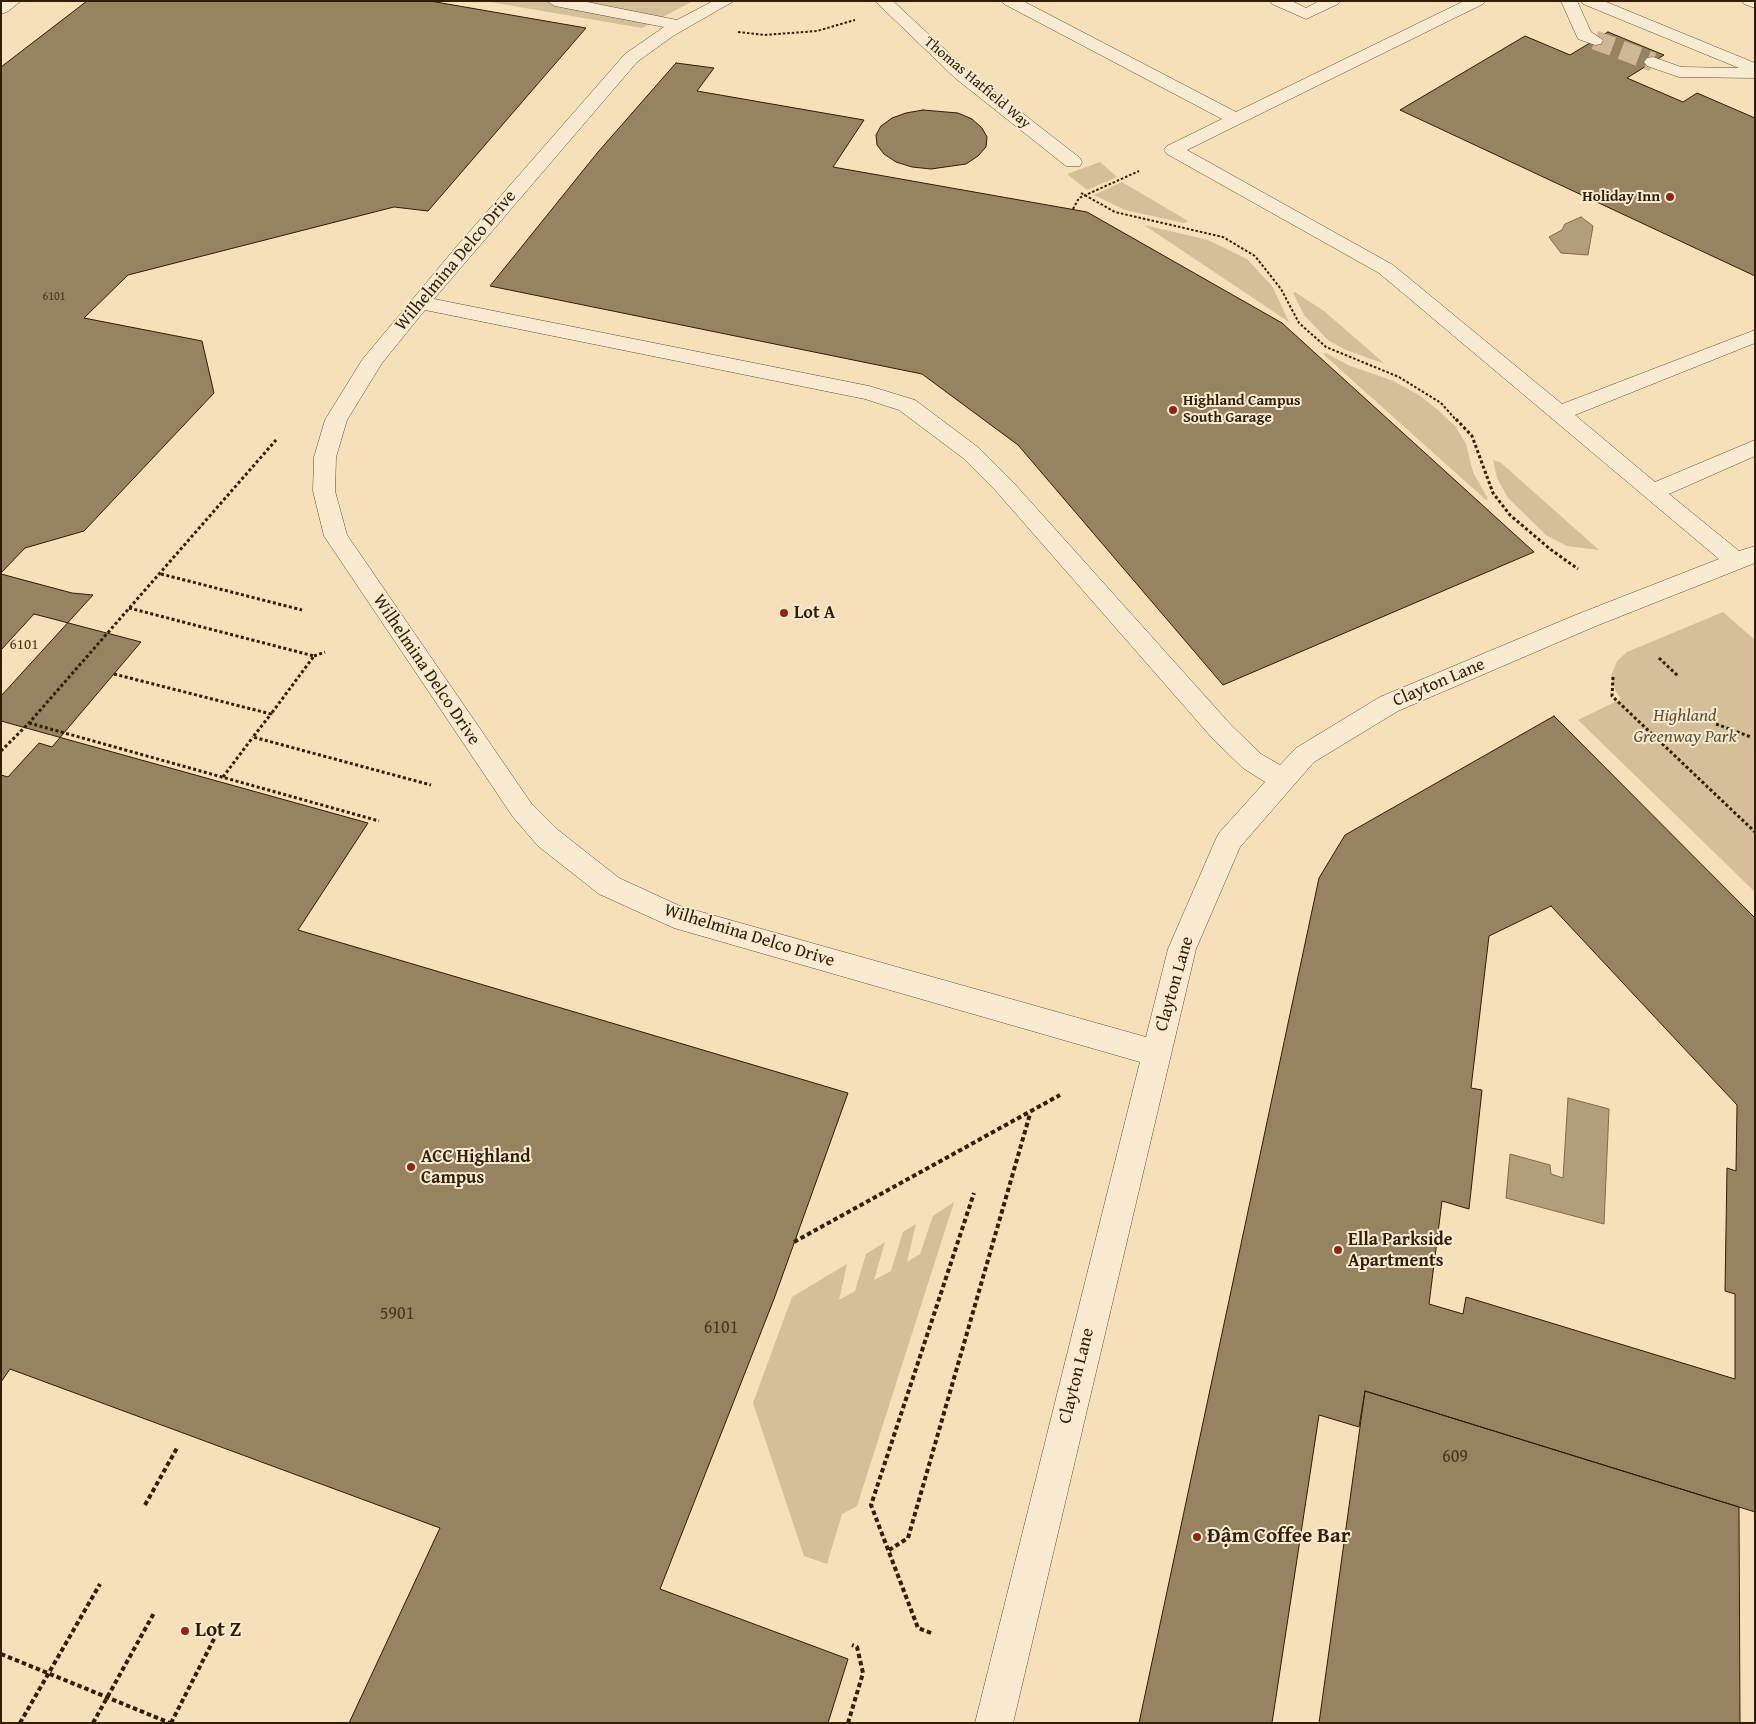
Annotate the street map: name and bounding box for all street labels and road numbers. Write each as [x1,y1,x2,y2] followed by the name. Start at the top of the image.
[920,33,1034,133] street label: Thomas Hatfield Way
[391,186,521,336] street label: Wilhelmina Delco Drive
[367,590,485,750] street label: Wilhelmina Delco Drive
[1390,654,1488,712] street label: Clayton Lane
[661,900,837,972] street label: Wilhelmina Delco Drive
[1151,934,1199,1034] street label: Clayton Lane
[1055,1326,1099,1426] street label: Clayton Lane

